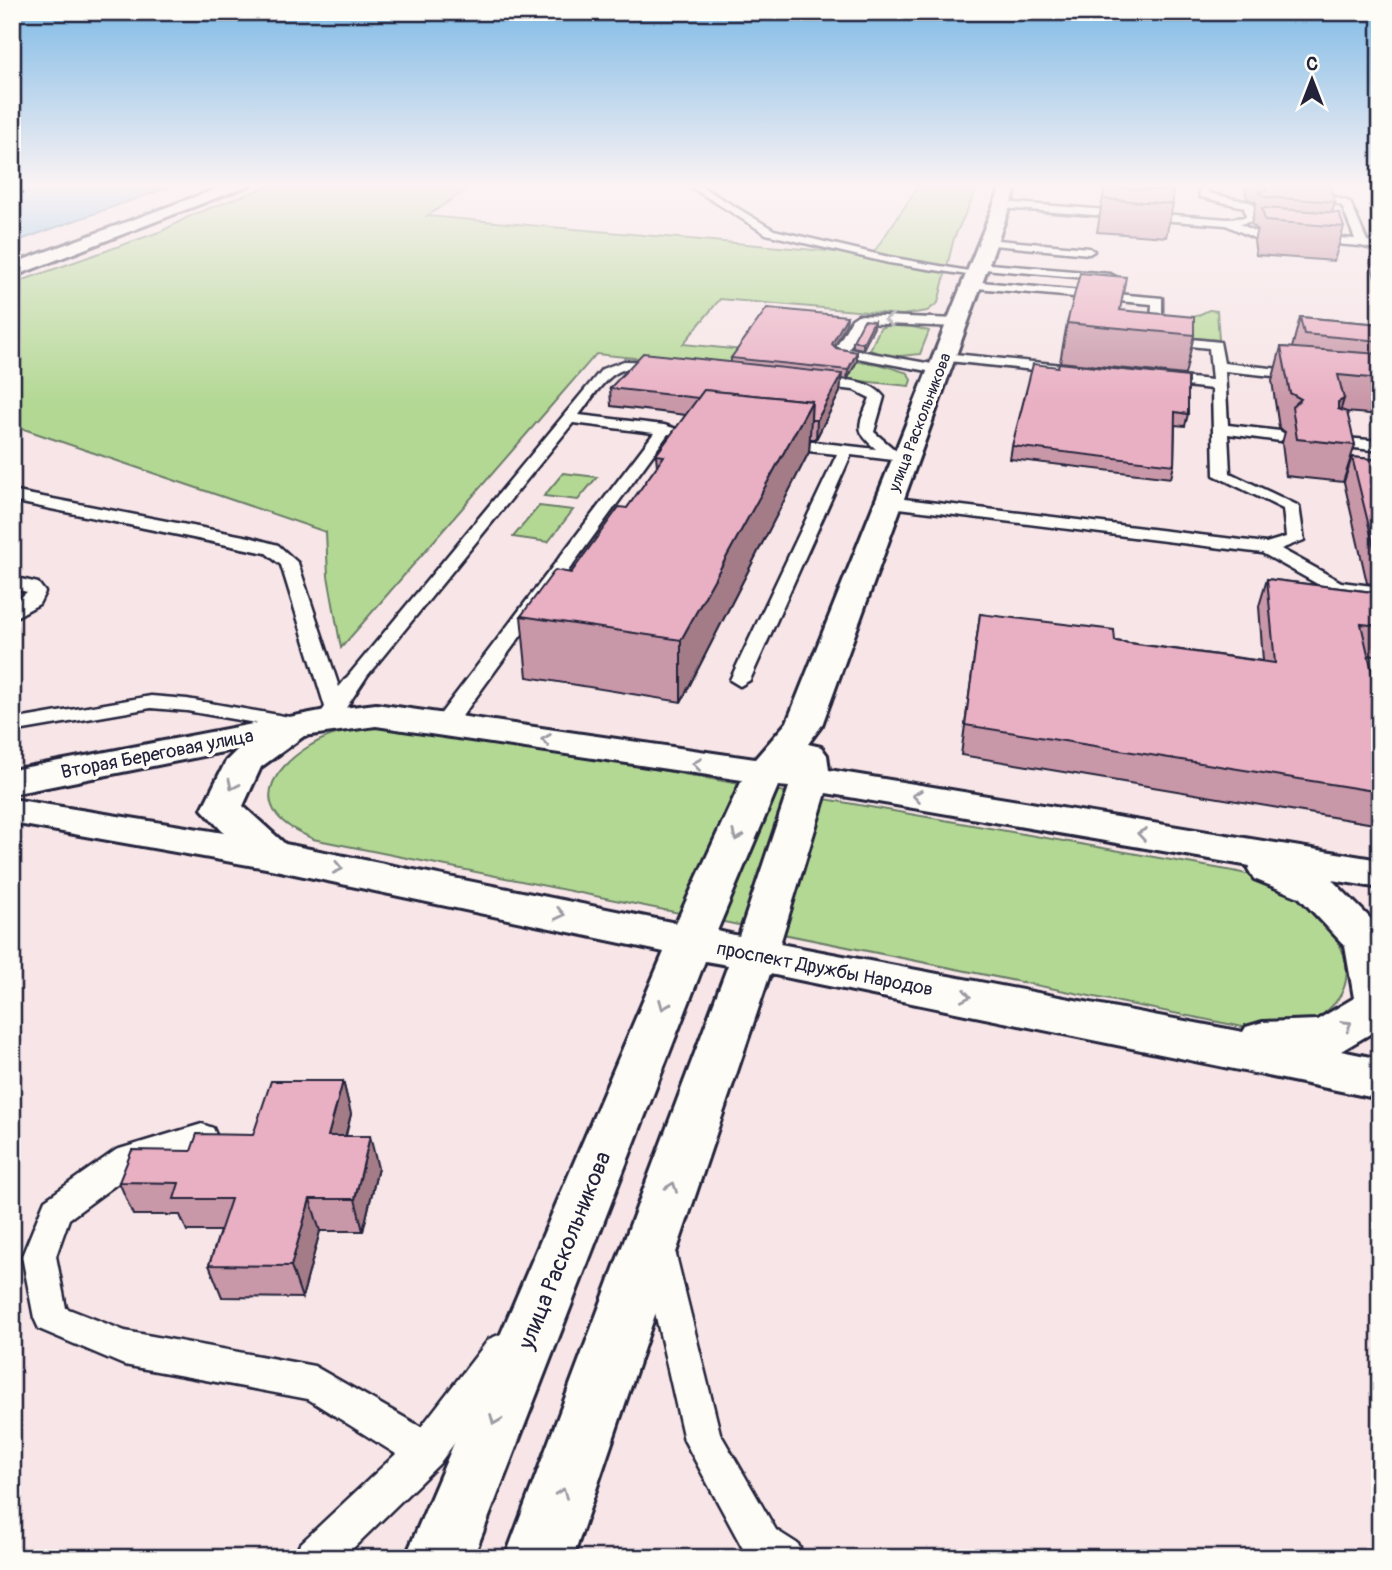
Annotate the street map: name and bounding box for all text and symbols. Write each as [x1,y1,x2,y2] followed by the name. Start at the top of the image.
[1276,46,1346,116] north arrow
[1306,52,1318,76] text: С
[883,313,894,328] one-way arrow
[884,350,956,495] street label: улица Раскольникова
[59,724,256,784] street label: Вторая Береговая улица
[540,733,552,748] one-way arrow
[691,757,702,772] one-way arrow
[228,778,242,790] one-way arrow
[911,789,923,804] one-way arrow
[1136,827,1148,842] one-way arrow
[731,828,745,841] one-way arrow
[332,859,344,874] one-way arrow
[554,906,566,921] one-way arrow
[715,936,935,1002] street label: проспект Дружбы Народов
[960,987,972,1002] one-way arrow
[659,998,673,1010] one-way arrow
[1340,1020,1352,1033] one-way arrow
[511,1147,617,1354] street label: улица Раскольникова
[664,1181,678,1193] one-way arrow
[489,1412,503,1425] one-way arrow
[554,1488,568,1500] one-way arrow

